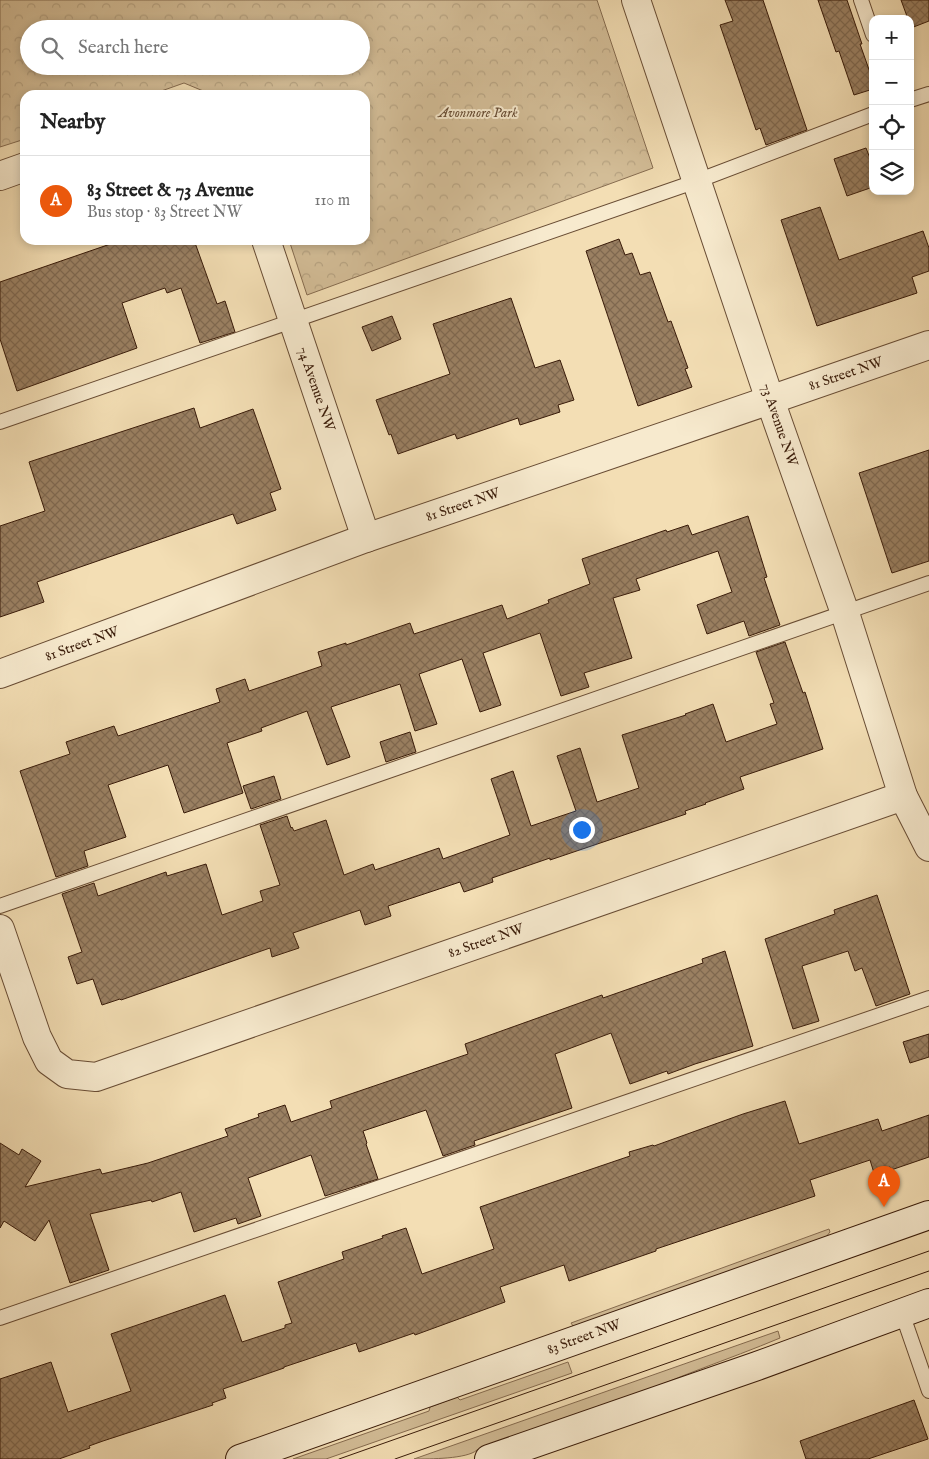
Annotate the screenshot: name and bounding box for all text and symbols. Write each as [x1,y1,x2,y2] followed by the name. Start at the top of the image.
[869,15,914,195] map controls
[869,15,914,60] button: +
[20,20,370,75] search box
[38,34,66,62] icon: search
[78,36,169,60] text: Search here
[869,60,914,105] button: −
[437,104,518,122] park label: Avonmore Park
[869,105,914,150] button: locate
[40,109,105,136] text: Nearby
[869,150,914,195] button: layers
[87,179,254,203] text: 83 Street & 73 Avenue
[51,191,61,211] text: A
[314,191,350,211] text: 110 m
[87,203,242,223] text: Bus stop · 83 Street NW
[293,345,339,434] street label: 74 Avenue NW
[807,353,886,395] street label: 81 Street NW
[756,381,802,469] street label: 73 Avenue NW
[424,484,503,526] street label: 81 Street NW
[43,622,122,666] street label: 81 Street NW
[569,817,595,843] your location
[446,920,527,962] street label: 82 Street NW
[868,1166,900,1207] pin: A
[545,1315,624,1359] street label: 83 Street NW

